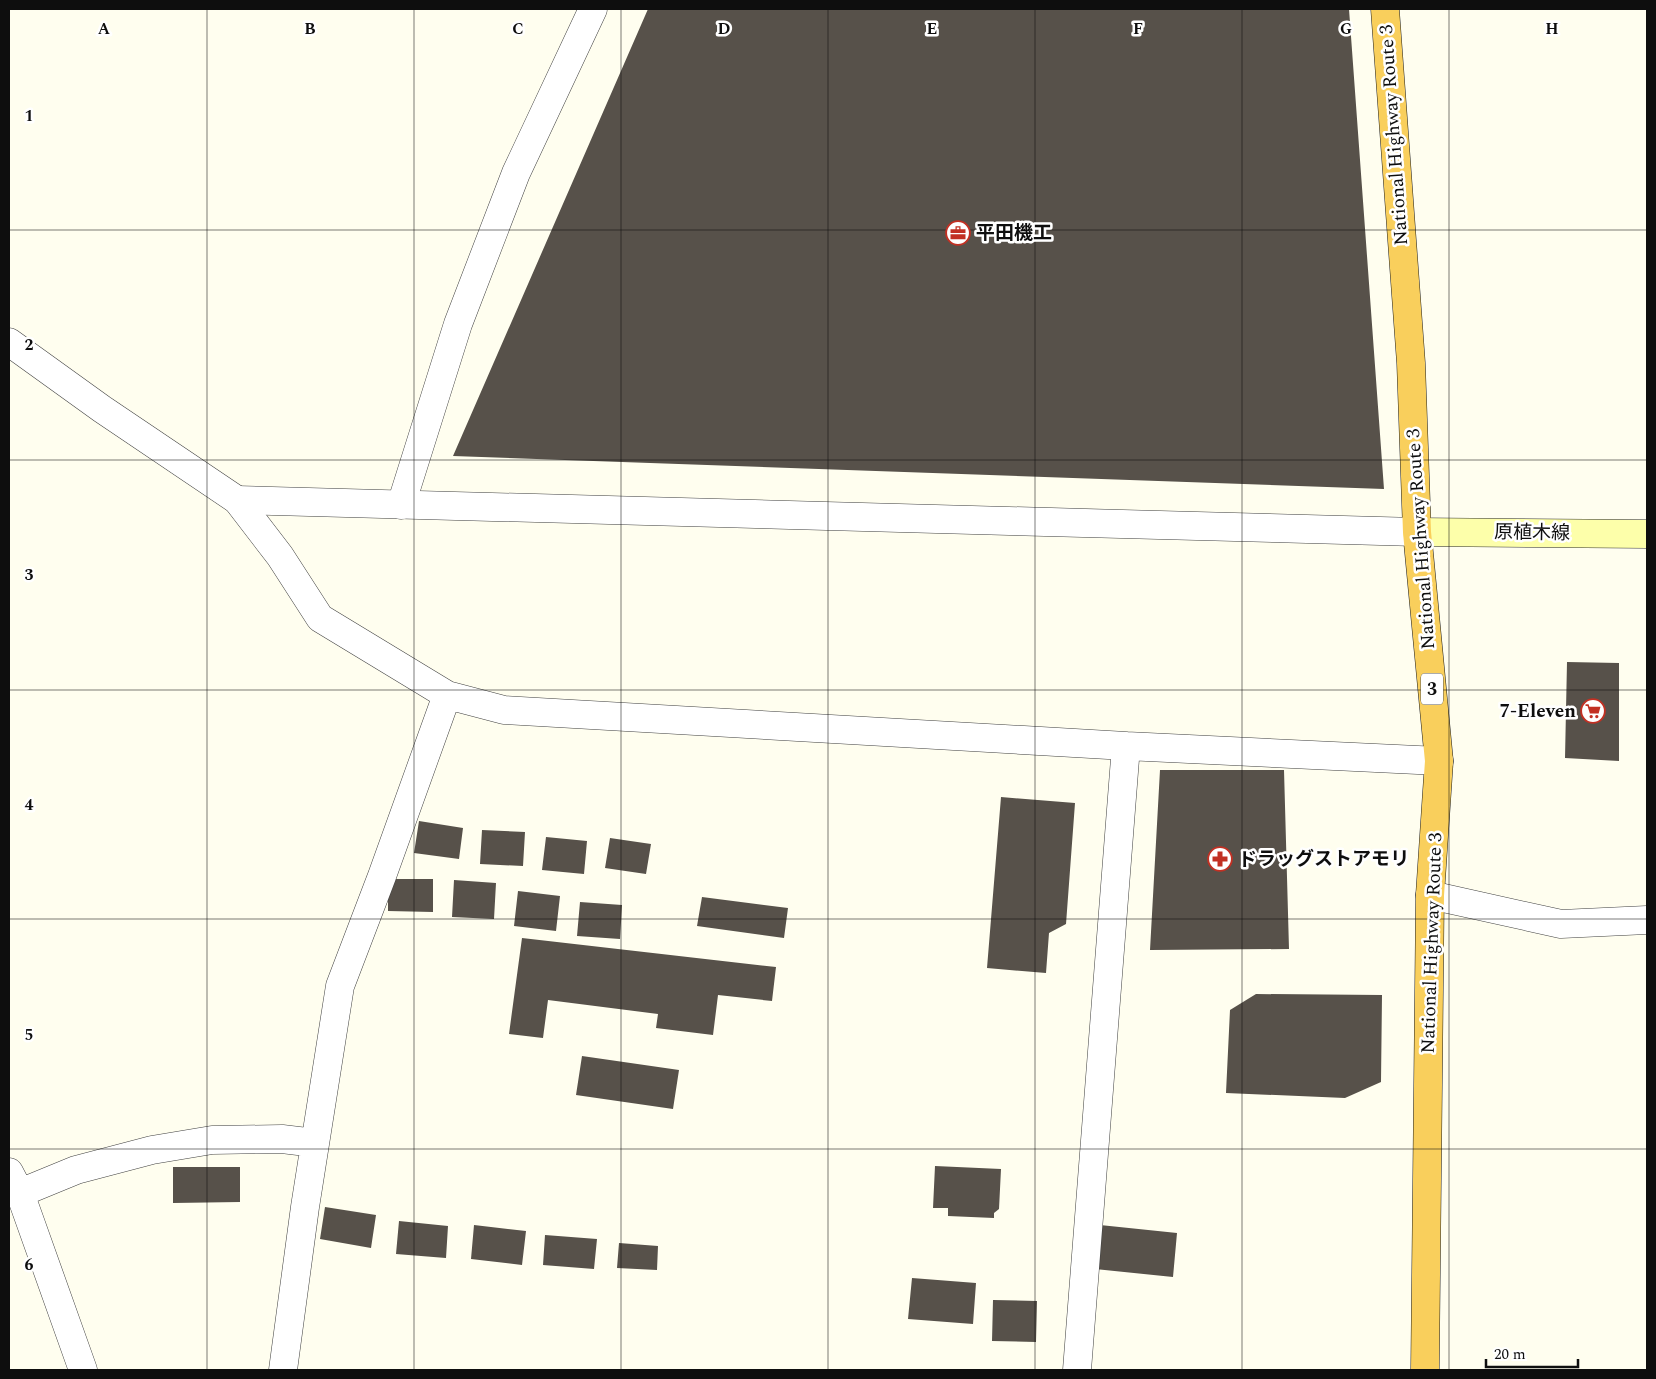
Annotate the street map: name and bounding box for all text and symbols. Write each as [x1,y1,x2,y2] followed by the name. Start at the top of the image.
[98,17,111,41] text: A
[304,17,316,41] text: B
[512,17,524,41] text: C
[718,17,731,41] text: D
[927,17,937,41] text: E
[1133,17,1143,41] text: F
[1340,17,1352,41] text: G
[1545,17,1559,41] text: H
[1372,23,1416,246] street label: National Highway Route 3
[25,104,33,128] text: 1
[976,219,1052,248] place label: 平田機工
[945,220,971,246] office icon: 平田機工
[25,333,34,357] text: 2
[1399,427,1443,650] street label: National Highway Route 3
[1494,518,1570,548] street label: 原植木線
[25,563,34,587] text: 3
[1421,674,1443,704] road number: 3
[1499,697,1576,726] place label: 7-Eleven
[1580,698,1606,724] supermarket icon: 7-Eleven
[25,793,34,817] text: 4
[1414,832,1450,1054] street label: National Highway Route 3
[1238,845,1409,874] place label: ドラッグストアモリ
[1207,846,1233,872] pharmacy icon: ドラッグストアモリ
[25,1023,33,1047] text: 5
[25,1253,34,1277] text: 6
[1486,1336,1578,1368] scale bar
[1494,1343,1526,1366] text: 20 m

